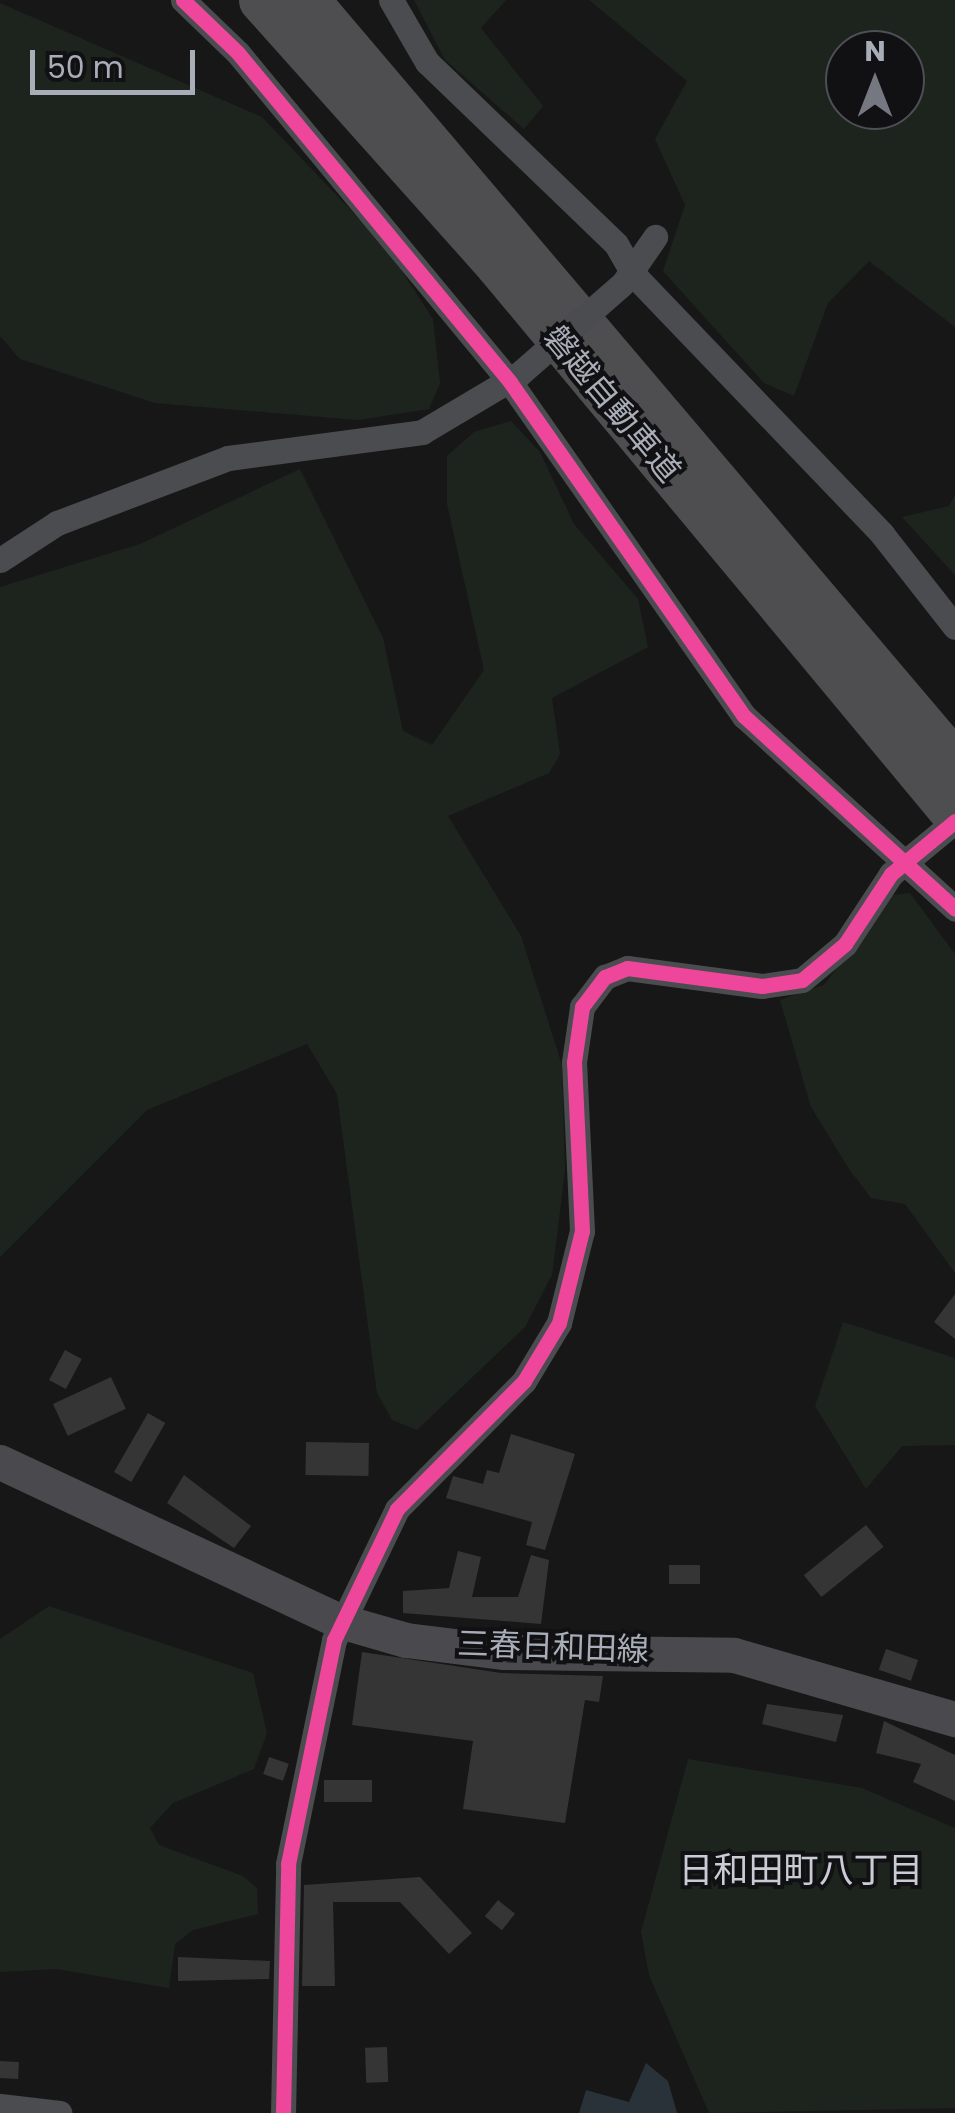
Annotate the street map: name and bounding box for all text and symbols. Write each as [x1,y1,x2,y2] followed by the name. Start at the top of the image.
[35,30,200,92] scale bar
[825,30,925,130] north arrow
[864,32,886,71] text: N
[47,46,124,89] text: 50 m
[536,318,688,490] street label: 磐越自動車道
[456,1624,650,1670] street label: 三春日和田線
[679,1849,923,1891] district label: 日和田町八丁目

